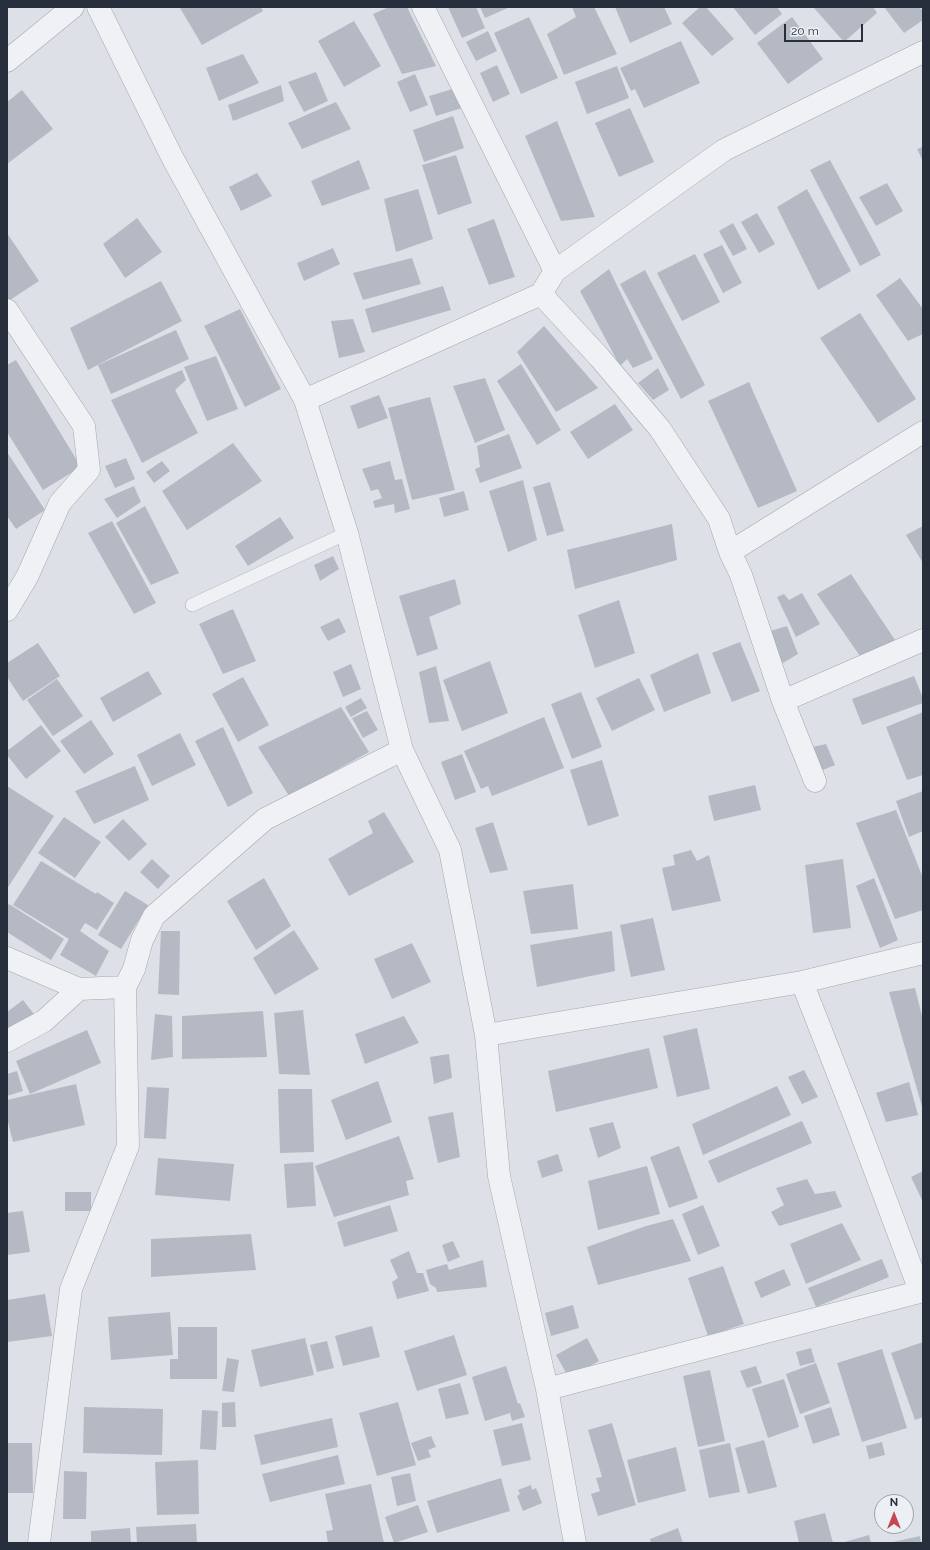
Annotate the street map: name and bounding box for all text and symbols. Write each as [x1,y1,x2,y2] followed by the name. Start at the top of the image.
[786,16,865,42] scale bar
[791,24,819,38] text: 20 m
[874,1494,914,1534] north arrow
[890,1496,898,1509] text: N

